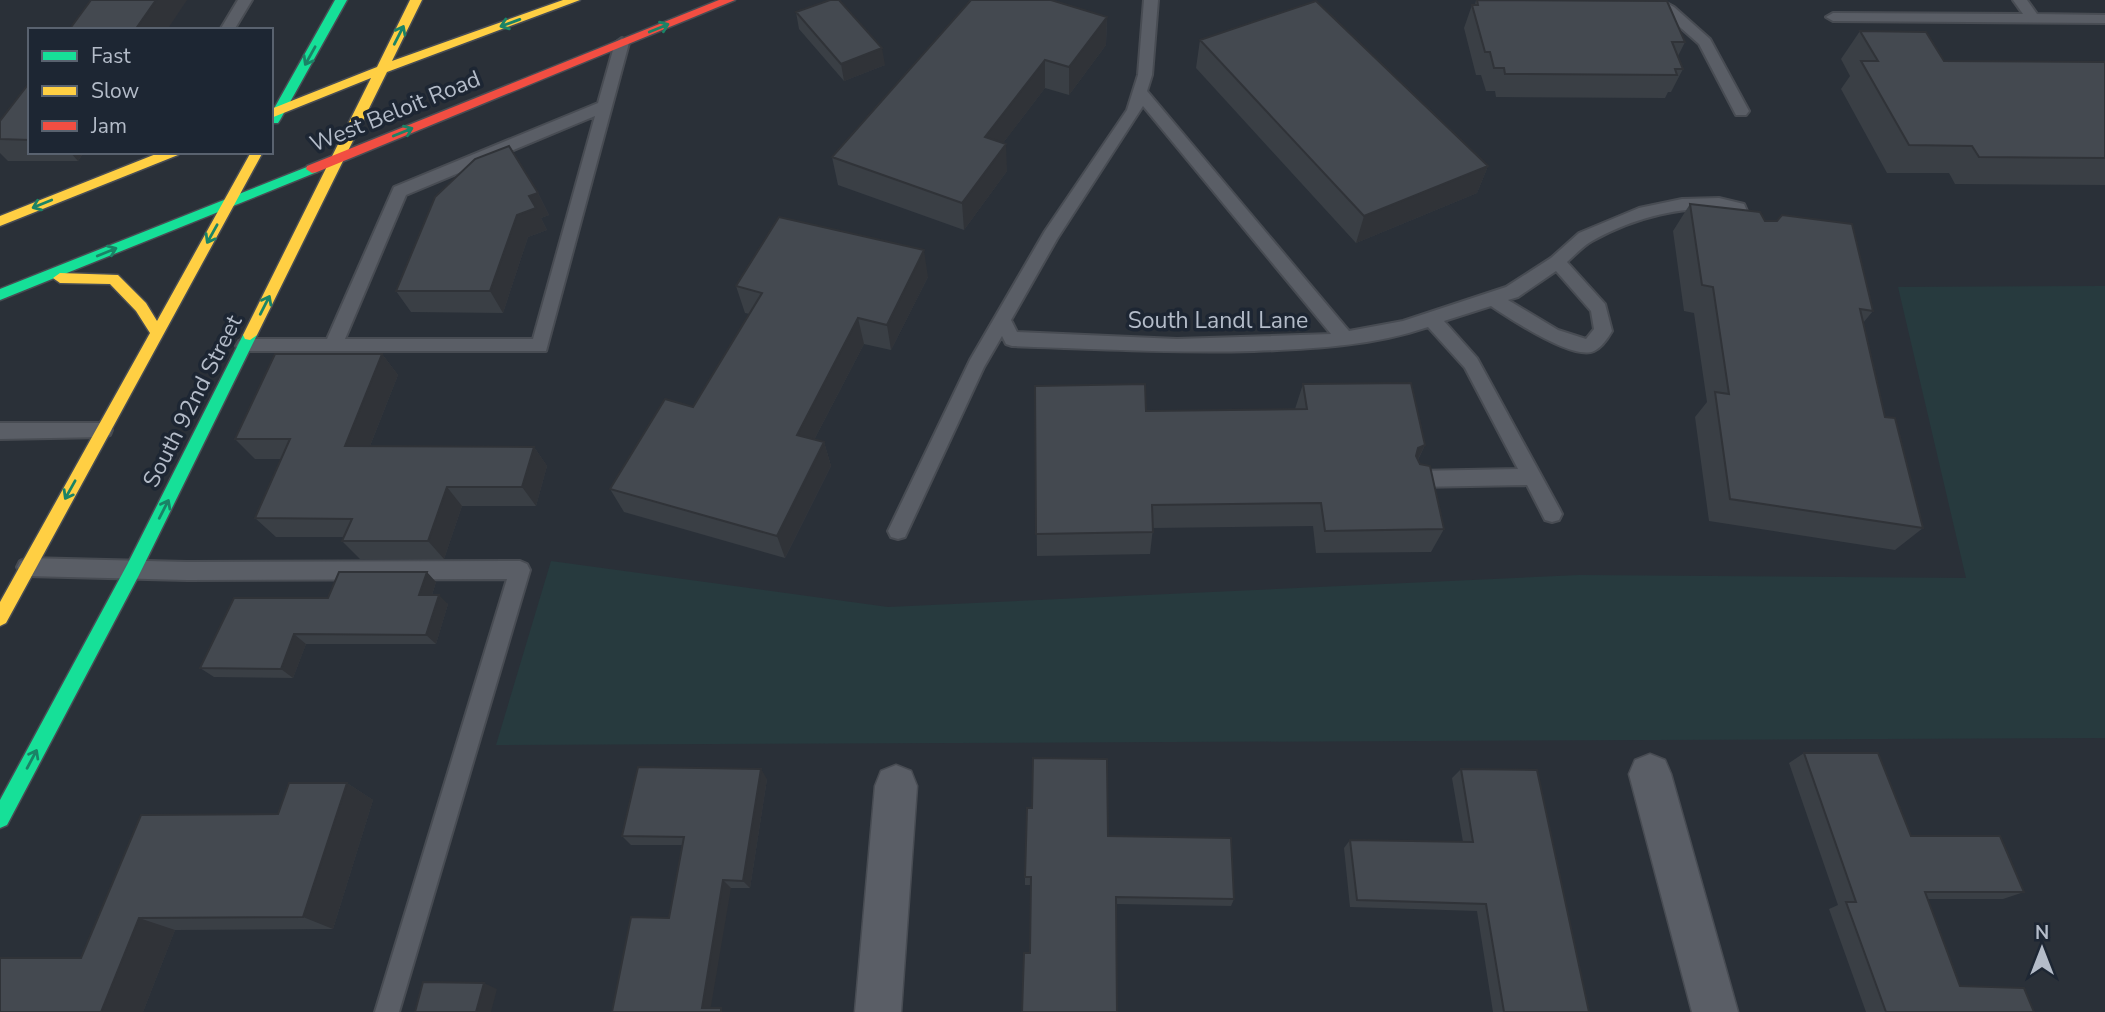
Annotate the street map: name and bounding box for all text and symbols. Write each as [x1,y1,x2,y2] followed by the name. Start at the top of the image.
[499,18,521,30] one-way arrow
[648,21,669,34] one-way arrow
[393,25,407,46] one-way arrow
[28,28,273,154] legend
[91,42,131,70] text: Fast
[303,45,317,65] one-way arrow
[305,63,485,160] street label: West Beloit Road
[91,77,140,105] text: Slow
[90,112,127,140] text: Jam
[391,124,413,137] one-way arrow
[32,199,54,212] one-way arrow
[205,223,219,243] one-way arrow
[96,244,117,257] one-way arrow
[259,295,273,316] one-way arrow
[1128,305,1308,336] street label: South Landl Lane
[136,309,250,493] street label: South 92nd Street
[63,479,77,499] one-way arrow
[157,499,171,519] one-way arrow
[26,749,39,770] one-way arrow
[2007,914,2077,984] north arrow
[2035,920,2049,946] text: N

